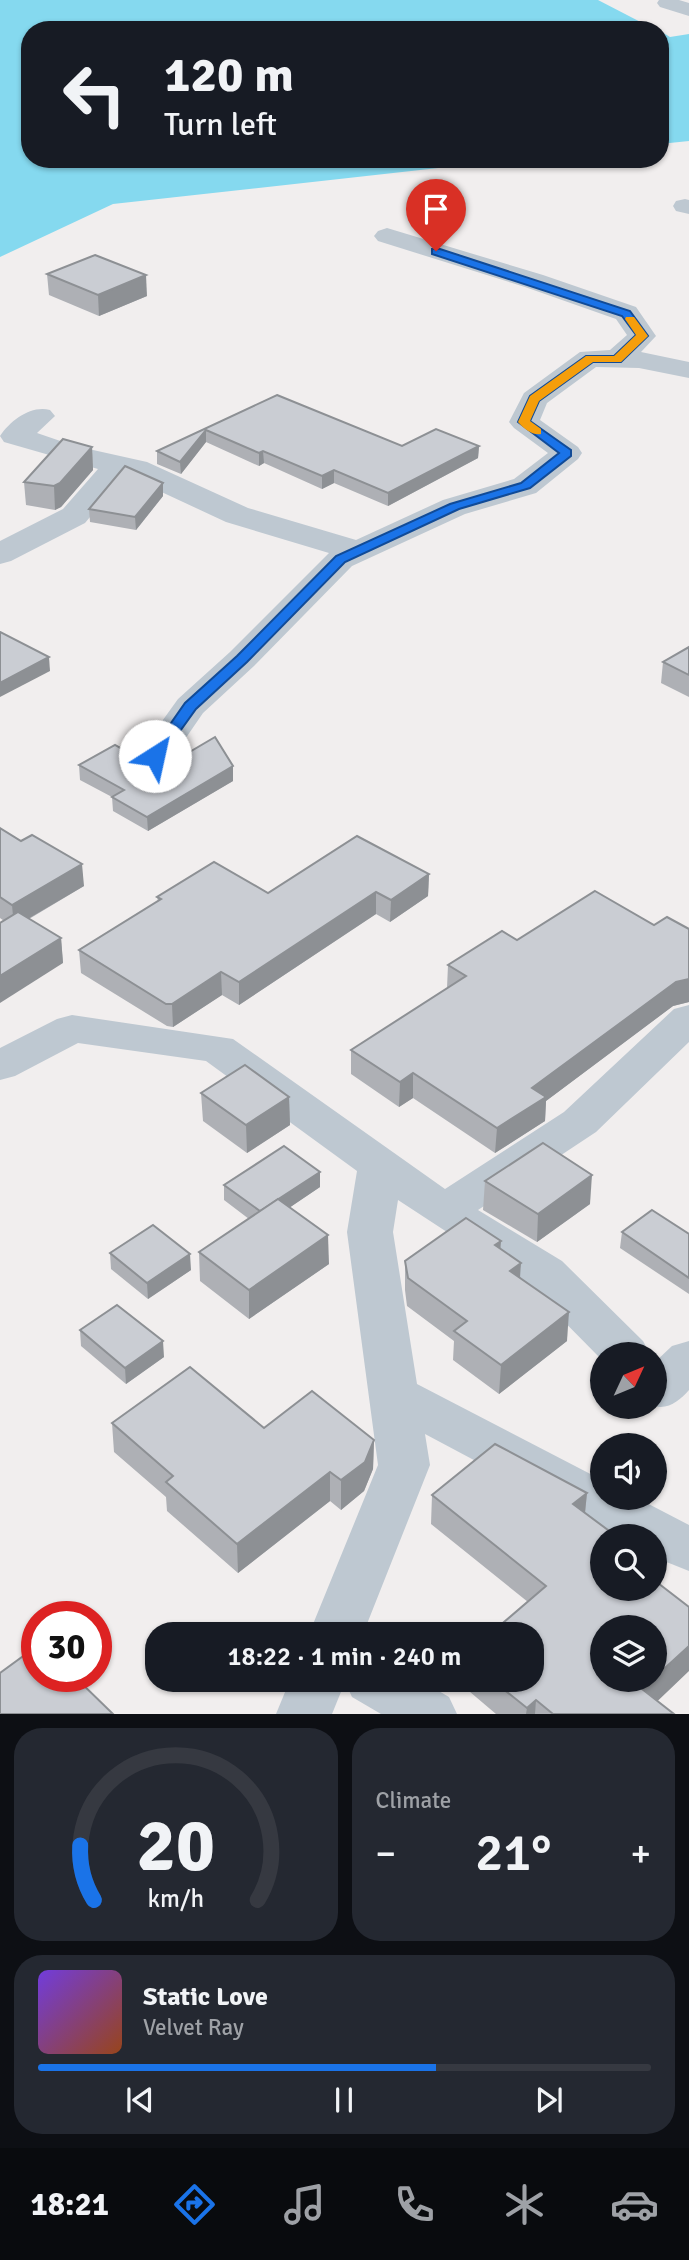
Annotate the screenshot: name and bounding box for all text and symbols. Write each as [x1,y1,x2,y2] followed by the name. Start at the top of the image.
[164,45,294,105] text: 120 m
[49,49,140,140] icon: left
[164,105,277,144] text: Turn left
[406,179,466,251] pin
[417,190,455,228] icon: arrive
[118,719,192,793] position arrow
[590,1342,667,1419] north arrow
[590,1342,667,1692] map controls
[590,1433,667,1510] button: sound
[590,1524,667,1601] button: search
[21,1601,112,1692] speed limit sign: 30
[590,1615,667,1692] button: layers
[228,1641,461,1673] text: 18:22 · 1 min · 240 m
[376,1786,451,1815] text: Climate
[136,1803,215,1892] text: 20
[475,1821,551,1885] text: 21°
[376,1830,396,1877] text: −
[630,1830,651,1877] text: +
[147,1883,204,1914] text: km/h
[143,1981,268,2013] text: Static Love
[143,2013,244,2042] text: Velvet Ray
[121,2081,159,2119] icon: previous
[325,2081,363,2119] icon: pause
[530,2081,568,2119] icon: next
[170,2180,219,2229] icon: directions
[280,2180,329,2229] icon: music
[390,2180,439,2229] icon: phone
[500,2180,549,2229] icon: climate
[610,2180,659,2229] icon: car
[30,2185,109,2224] text: 18:21

